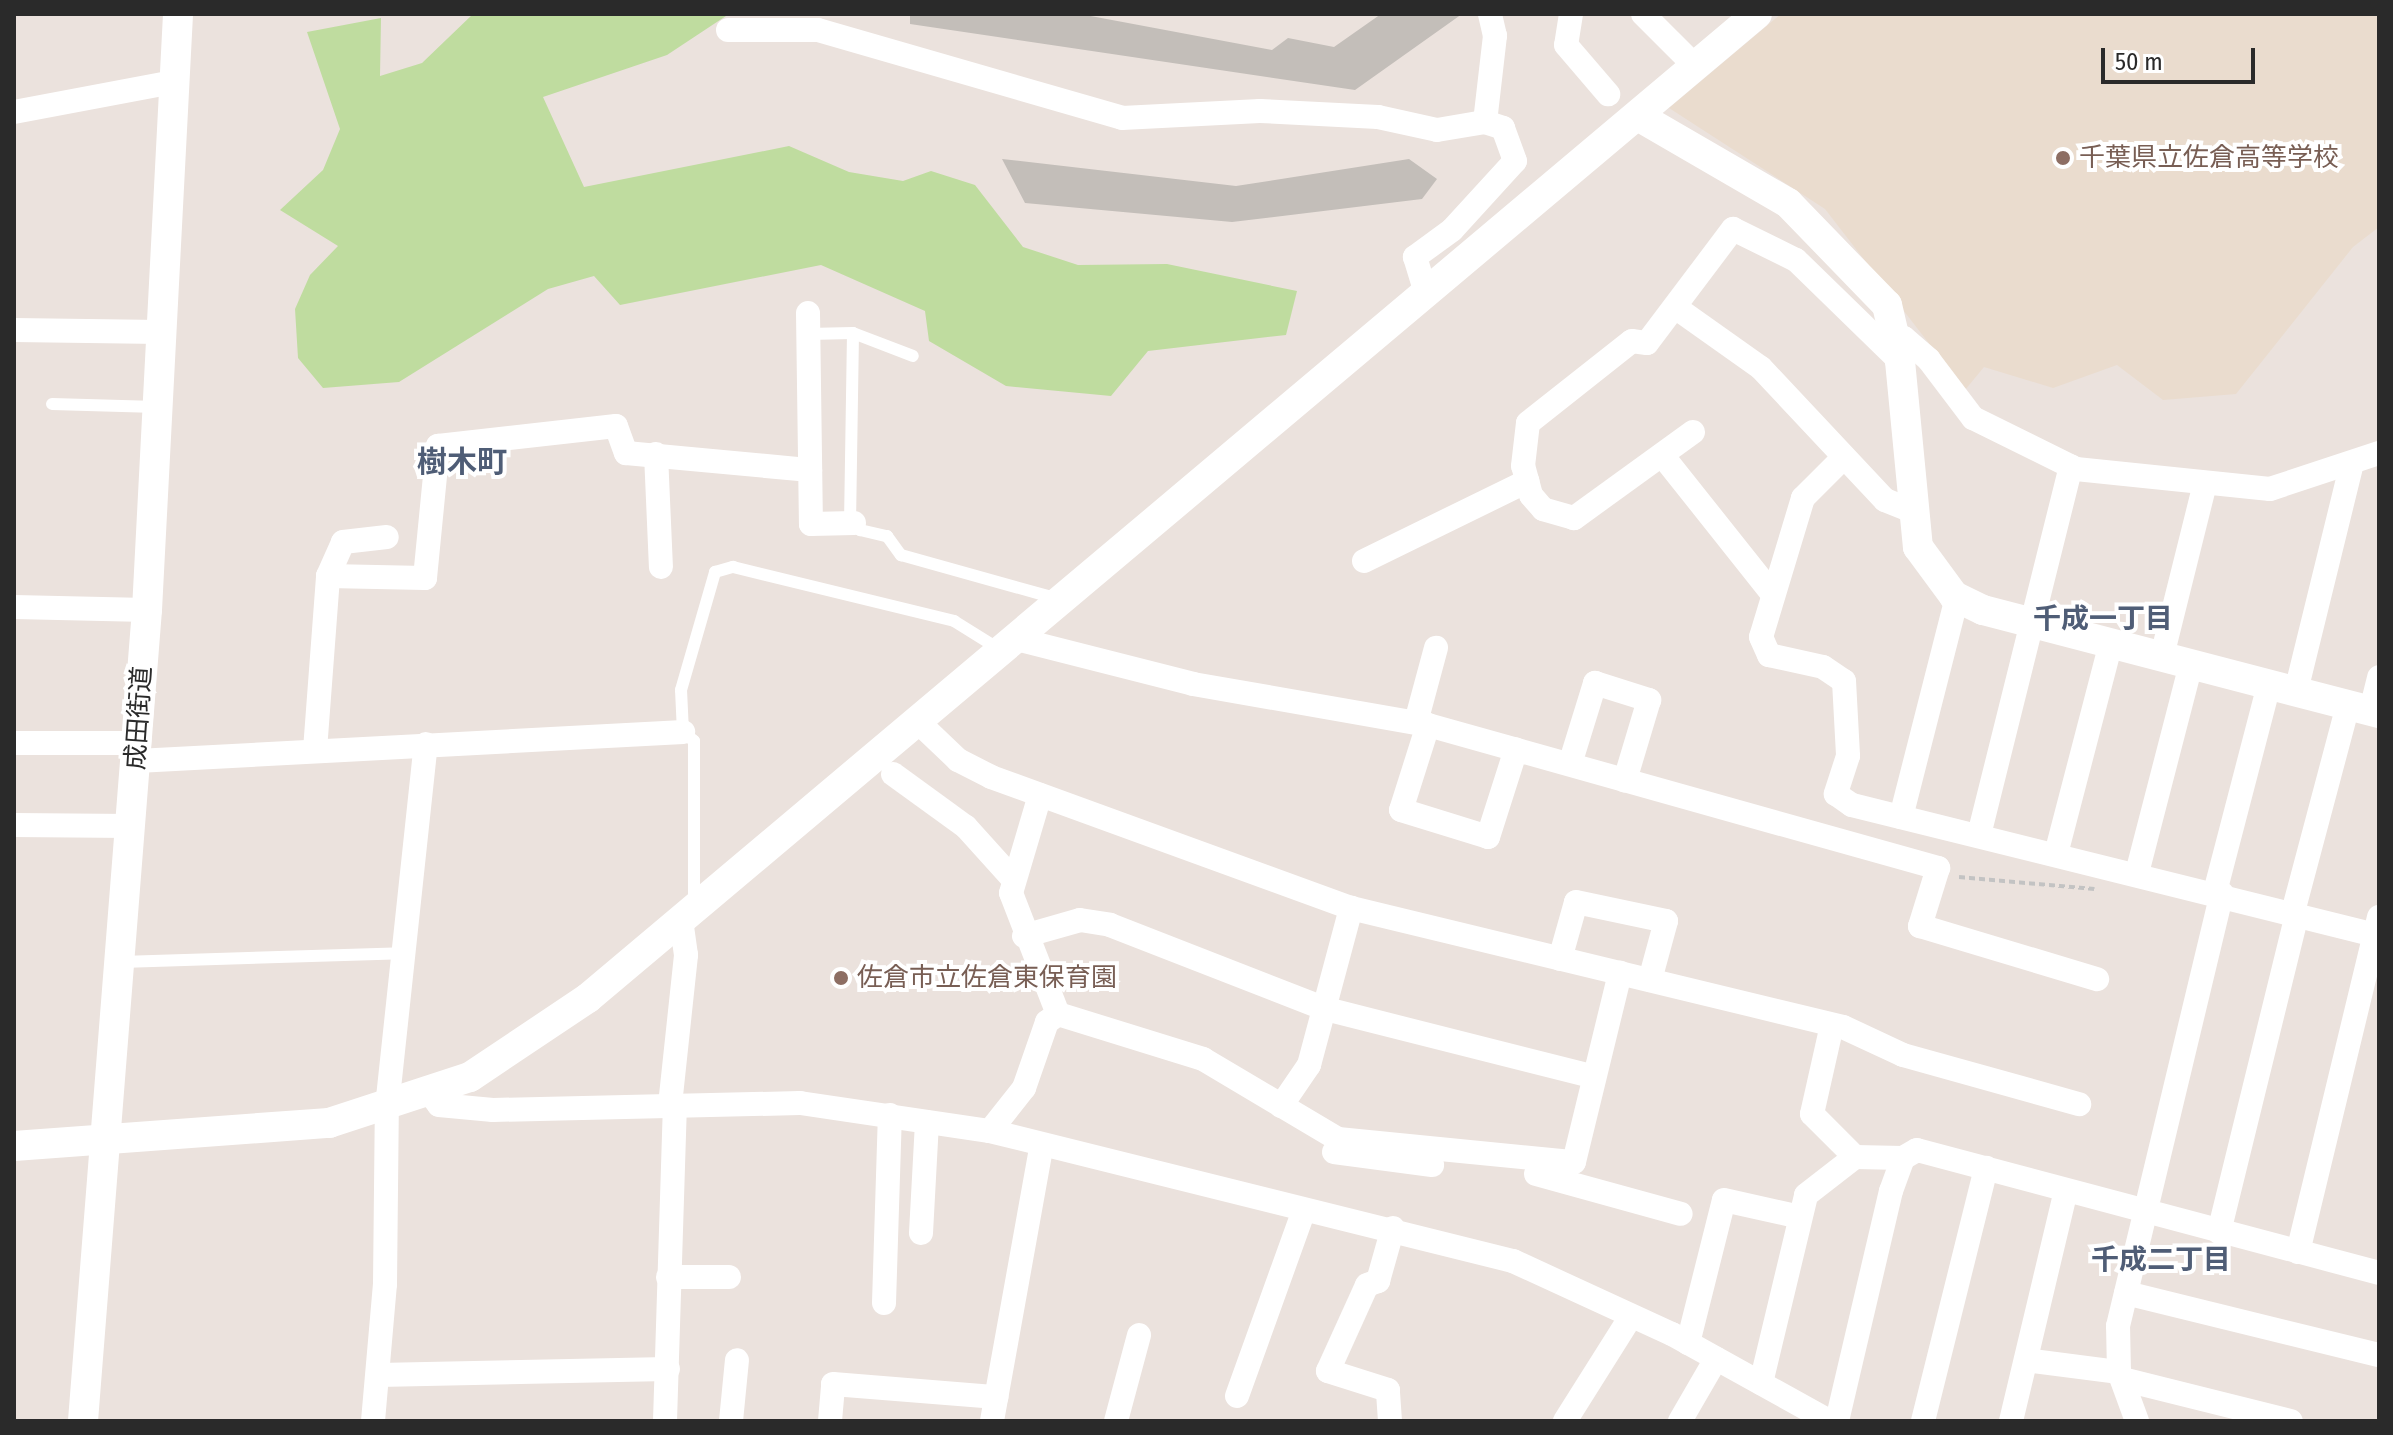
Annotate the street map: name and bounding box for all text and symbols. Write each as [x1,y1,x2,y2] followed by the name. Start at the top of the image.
[2105,32,2259,82] scale bar
[2115,48,2163,76] text: 50 m
[2079,142,2339,174] place label: 千葉県立佐倉高等学校
[2054,149,2072,167] marker: 千葉県立佐倉高等学校
[417,444,507,480] district label: 樹木町
[2033,602,2173,636] district label: 千成一丁目
[120,665,158,771] street label: 成田街道
[857,962,1117,994] place label: 佐倉市立佐倉東保育園
[832,969,850,987] marker: 佐倉市立佐倉東保育園
[2091,1243,2231,1277] district label: 千成二丁目

